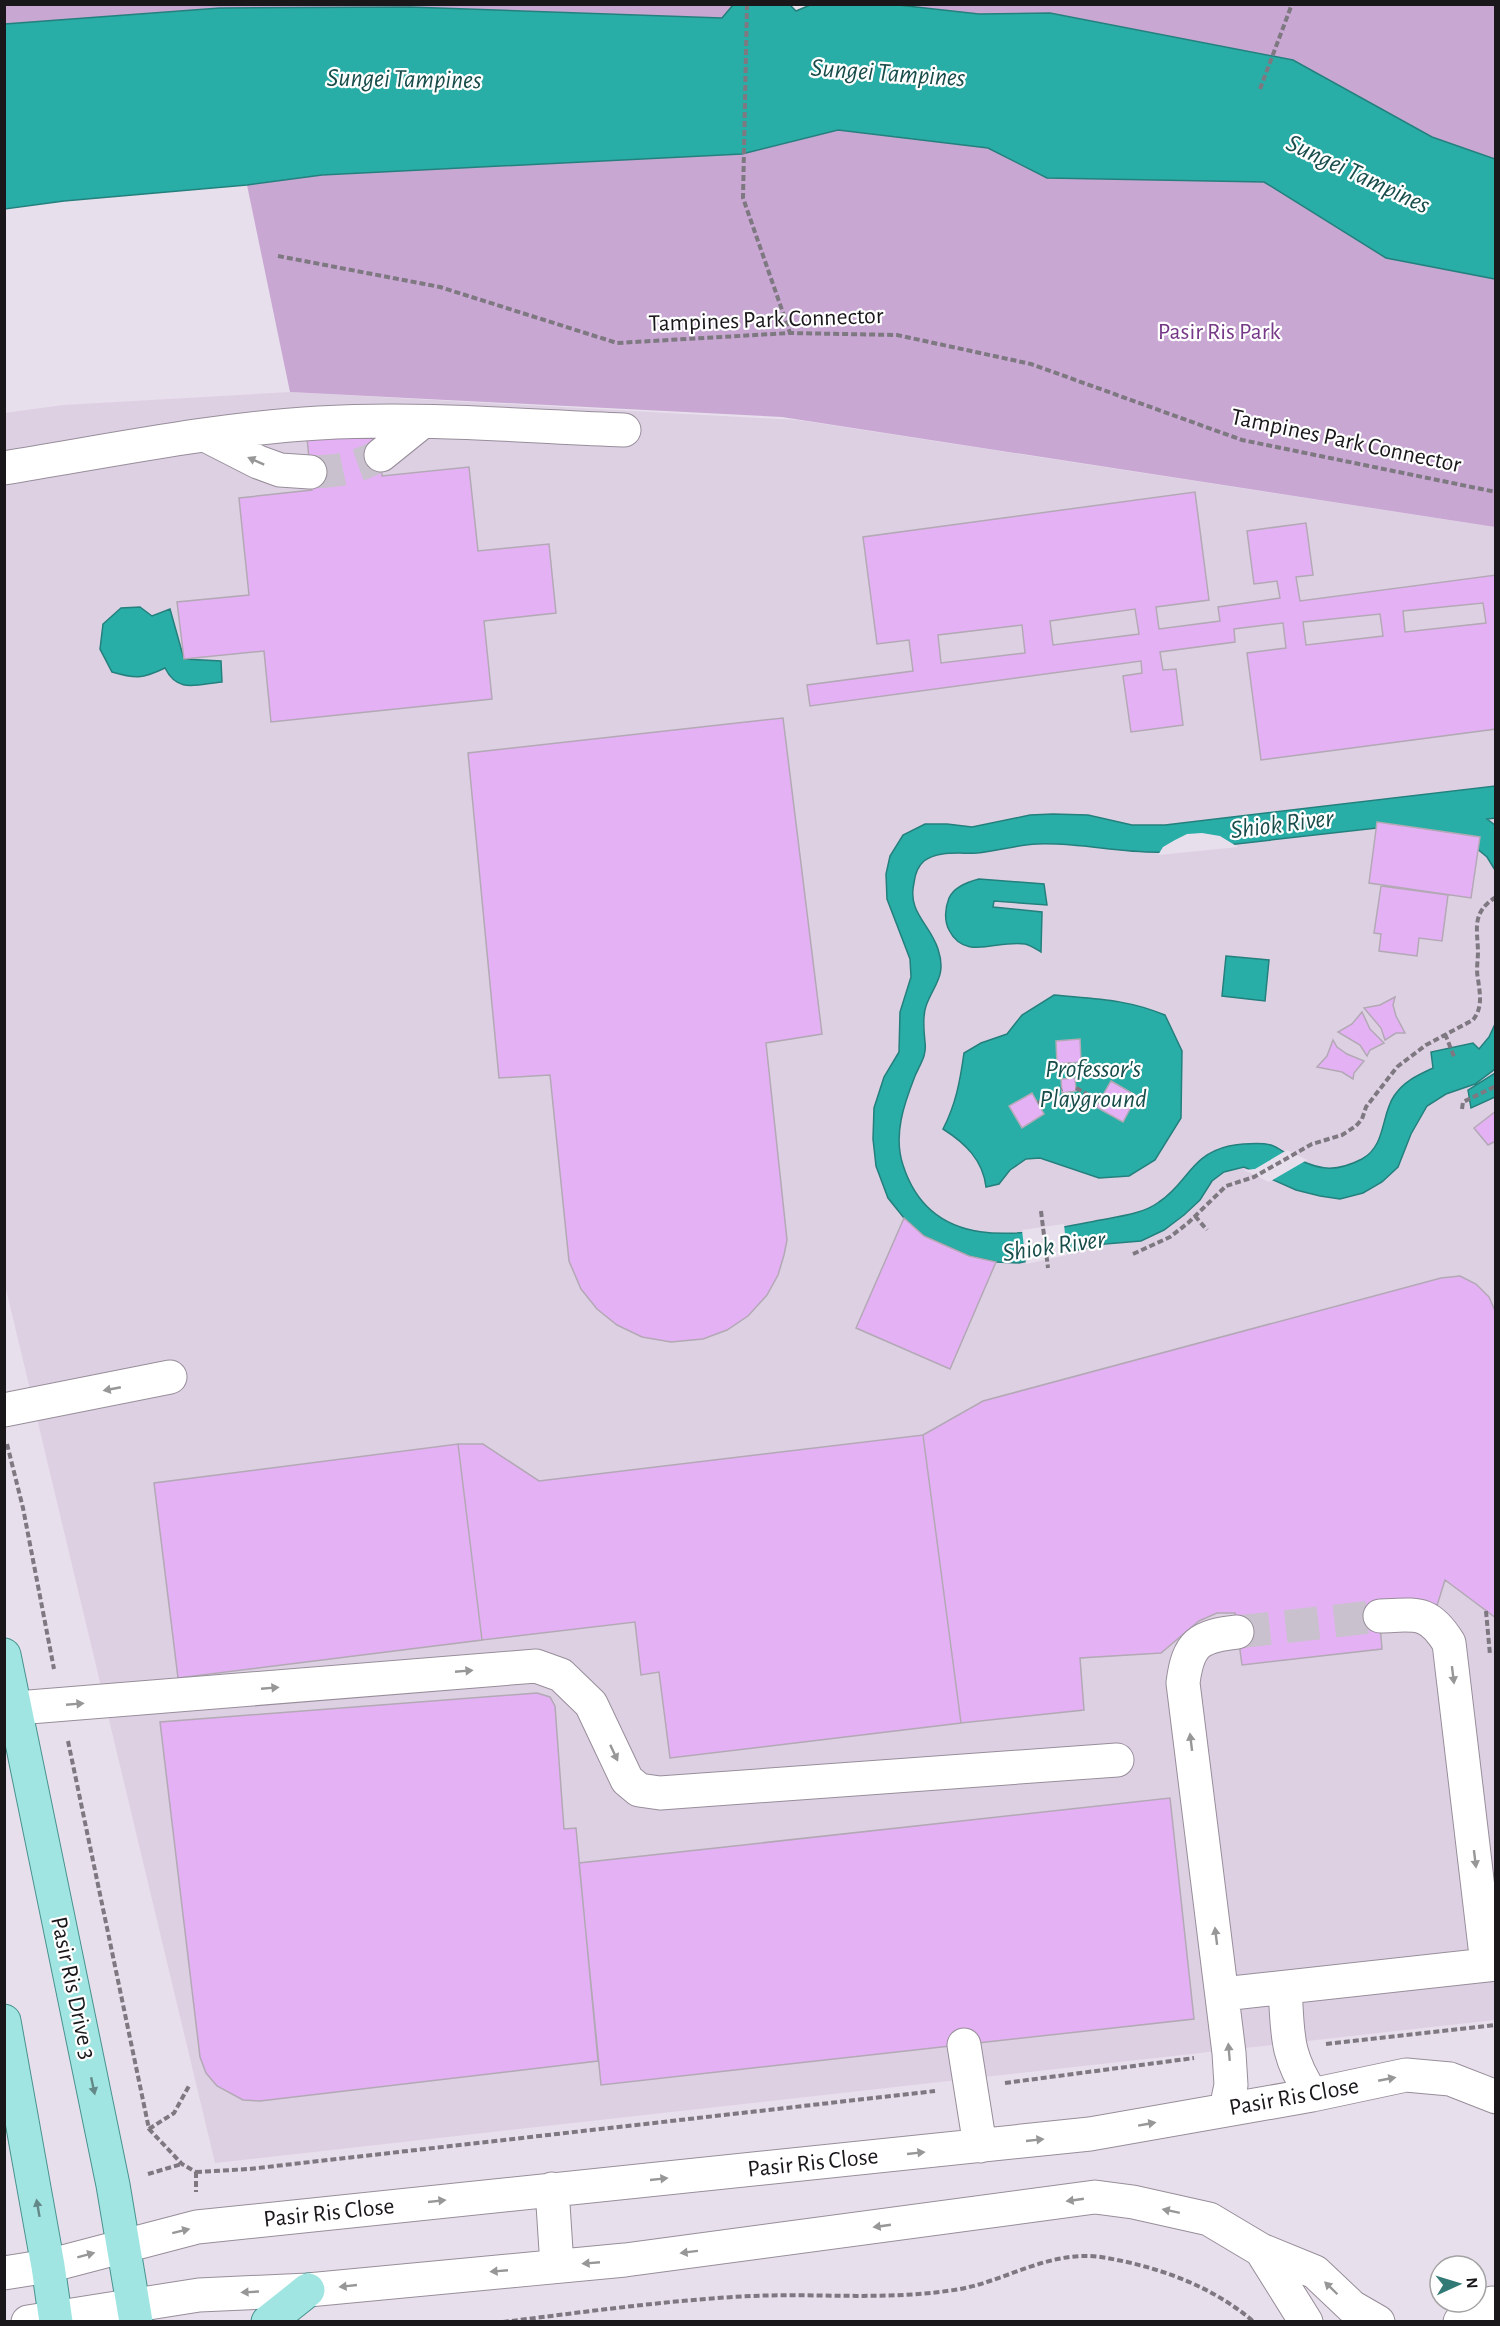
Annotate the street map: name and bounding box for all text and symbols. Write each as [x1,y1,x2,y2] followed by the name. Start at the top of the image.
[810,55,966,91] water label: Sungei Tampines
[326,65,482,93] water label: Sungei Tampines
[1282,130,1434,218] water label: Sungei Tampines
[648,304,884,336] street label: Tampines Park Connector
[1158,320,1280,344] park label: Pasir Ris Park
[1229,405,1464,477] street label: Tampines Park Connector
[248,456,265,465] one-way arrow
[1229,805,1337,843] water label: Shiok River
[1039,1056,1147,1112] water label: Professor's Playground
[1001,1226,1109,1266] water label: Shiok River
[103,1385,122,1394] one-way arrow
[1448,1666,1458,1685] one-way arrow
[454,1667,473,1676] one-way arrow
[260,1683,279,1693] one-way arrow
[66,1699,85,1709] one-way arrow
[1186,1733,1196,1752] one-way arrow
[610,1745,619,1762] one-way arrow
[1470,1849,1480,1868] one-way arrow
[46,1915,100,2061] street label: Pasir Ris Drive 3
[1211,1926,1220,1945] one-way arrow
[1224,2042,1234,2061] one-way arrow
[1227,2074,1361,2120] street label: Pasir Ris Close
[1378,2074,1397,2083] one-way arrow
[89,2077,98,2096] one-way arrow
[1138,2119,1157,2128] one-way arrow
[1025,2135,1044,2145] one-way arrow
[746,2144,880,2182] street label: Pasir Ris Close
[907,2148,926,2158] one-way arrow
[650,2174,669,2184] one-way arrow
[262,2194,396,2232] street label: Pasir Ris Close
[1066,2196,1085,2205] one-way arrow
[428,2197,447,2206] one-way arrow
[33,2198,42,2217] one-way arrow
[1162,2205,1180,2215] one-way arrow
[872,2222,891,2231] one-way arrow
[172,2225,190,2235] one-way arrow
[679,2248,698,2257] one-way arrow
[77,2250,96,2260] one-way arrow
[1428,2254,1488,2314] north arrow
[582,2258,601,2268] one-way arrow
[490,2266,509,2276] one-way arrow
[1464,2277,1480,2289] text: N
[339,2281,358,2291] one-way arrow
[1325,2281,1339,2295] one-way arrow
[240,2288,259,2297] one-way arrow

